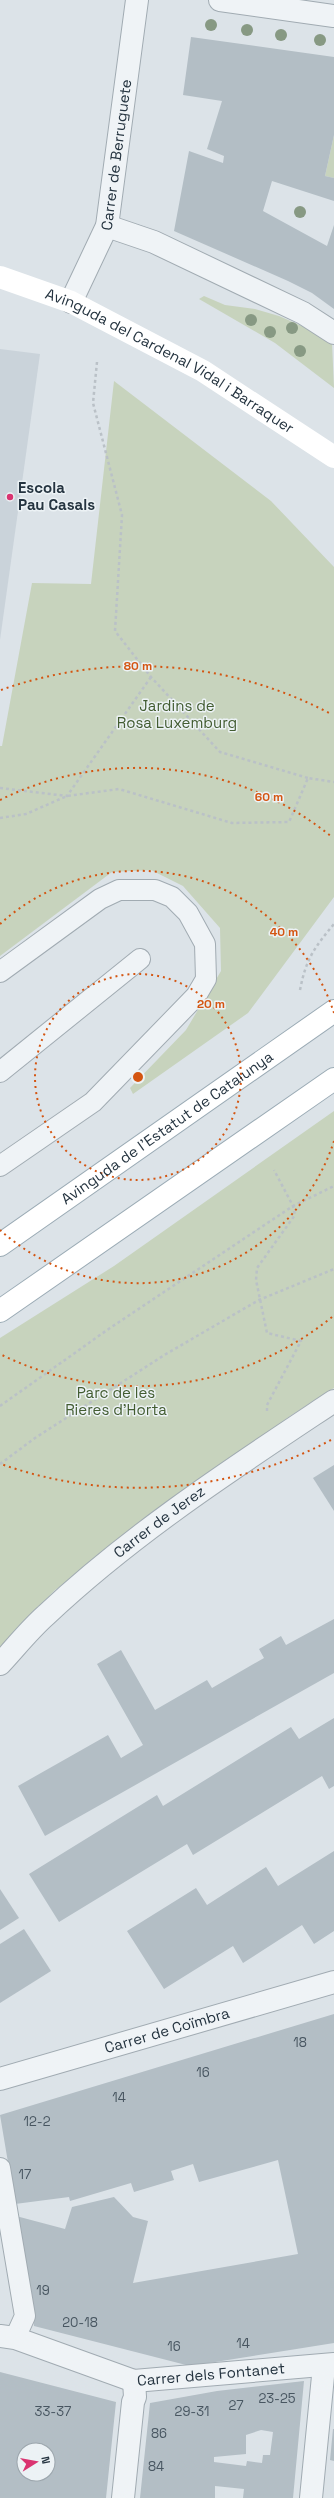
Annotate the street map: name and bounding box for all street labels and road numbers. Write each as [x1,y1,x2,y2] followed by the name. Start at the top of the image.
[97,78,135,231] street label: Carrer de Berruguete
[43,284,298,437] street label: Avinguda del Cardenal Vidal i Barraquer
[57,1047,277,1208] street label: Avinguda de l'Estatut de Catalunya
[109,1481,208,1562] street label: Carrer de Jerez
[102,2003,232,2057] street label: Carrer de Coïmbra
[136,2358,286,2390] street label: Carrer dels Fontanet

